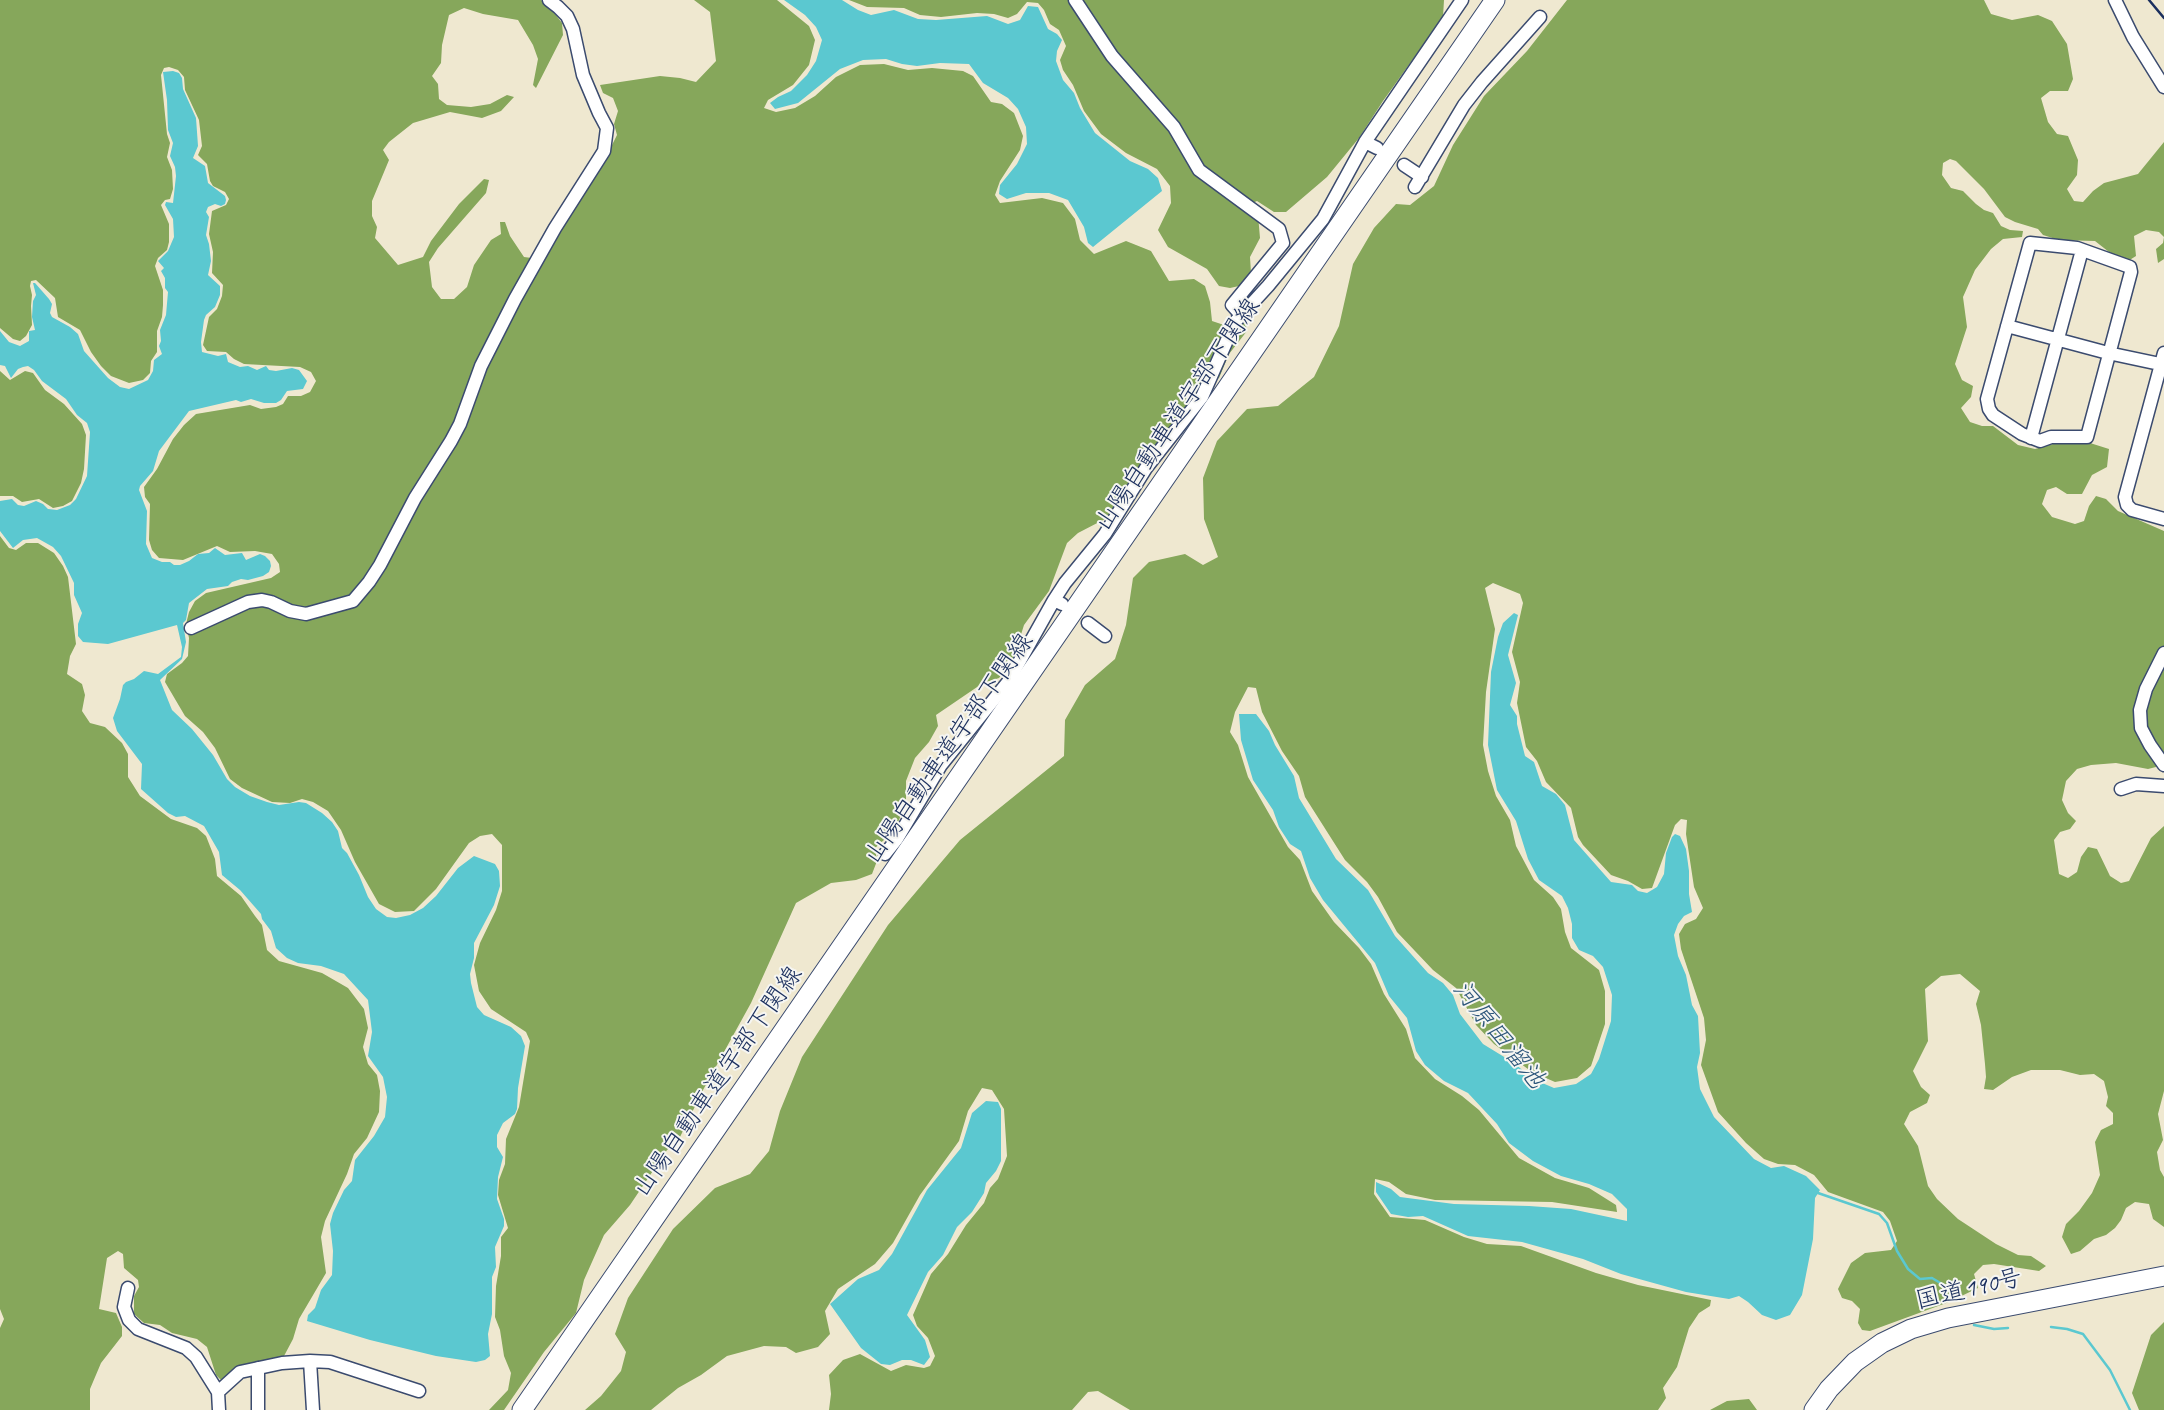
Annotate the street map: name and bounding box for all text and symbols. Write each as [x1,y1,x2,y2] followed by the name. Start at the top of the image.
[1089,293,1267,537] street label: 山陽自動車道宇部下関線
[858,628,1040,870] street label: 山陽自動車道宇部下関線
[627,961,809,1203] street label: 山陽自動車道宇部下関線
[1445,975,1551,1095] water label: 河原田溜池
[1913,1263,2025,1317] street label: 国道190号

